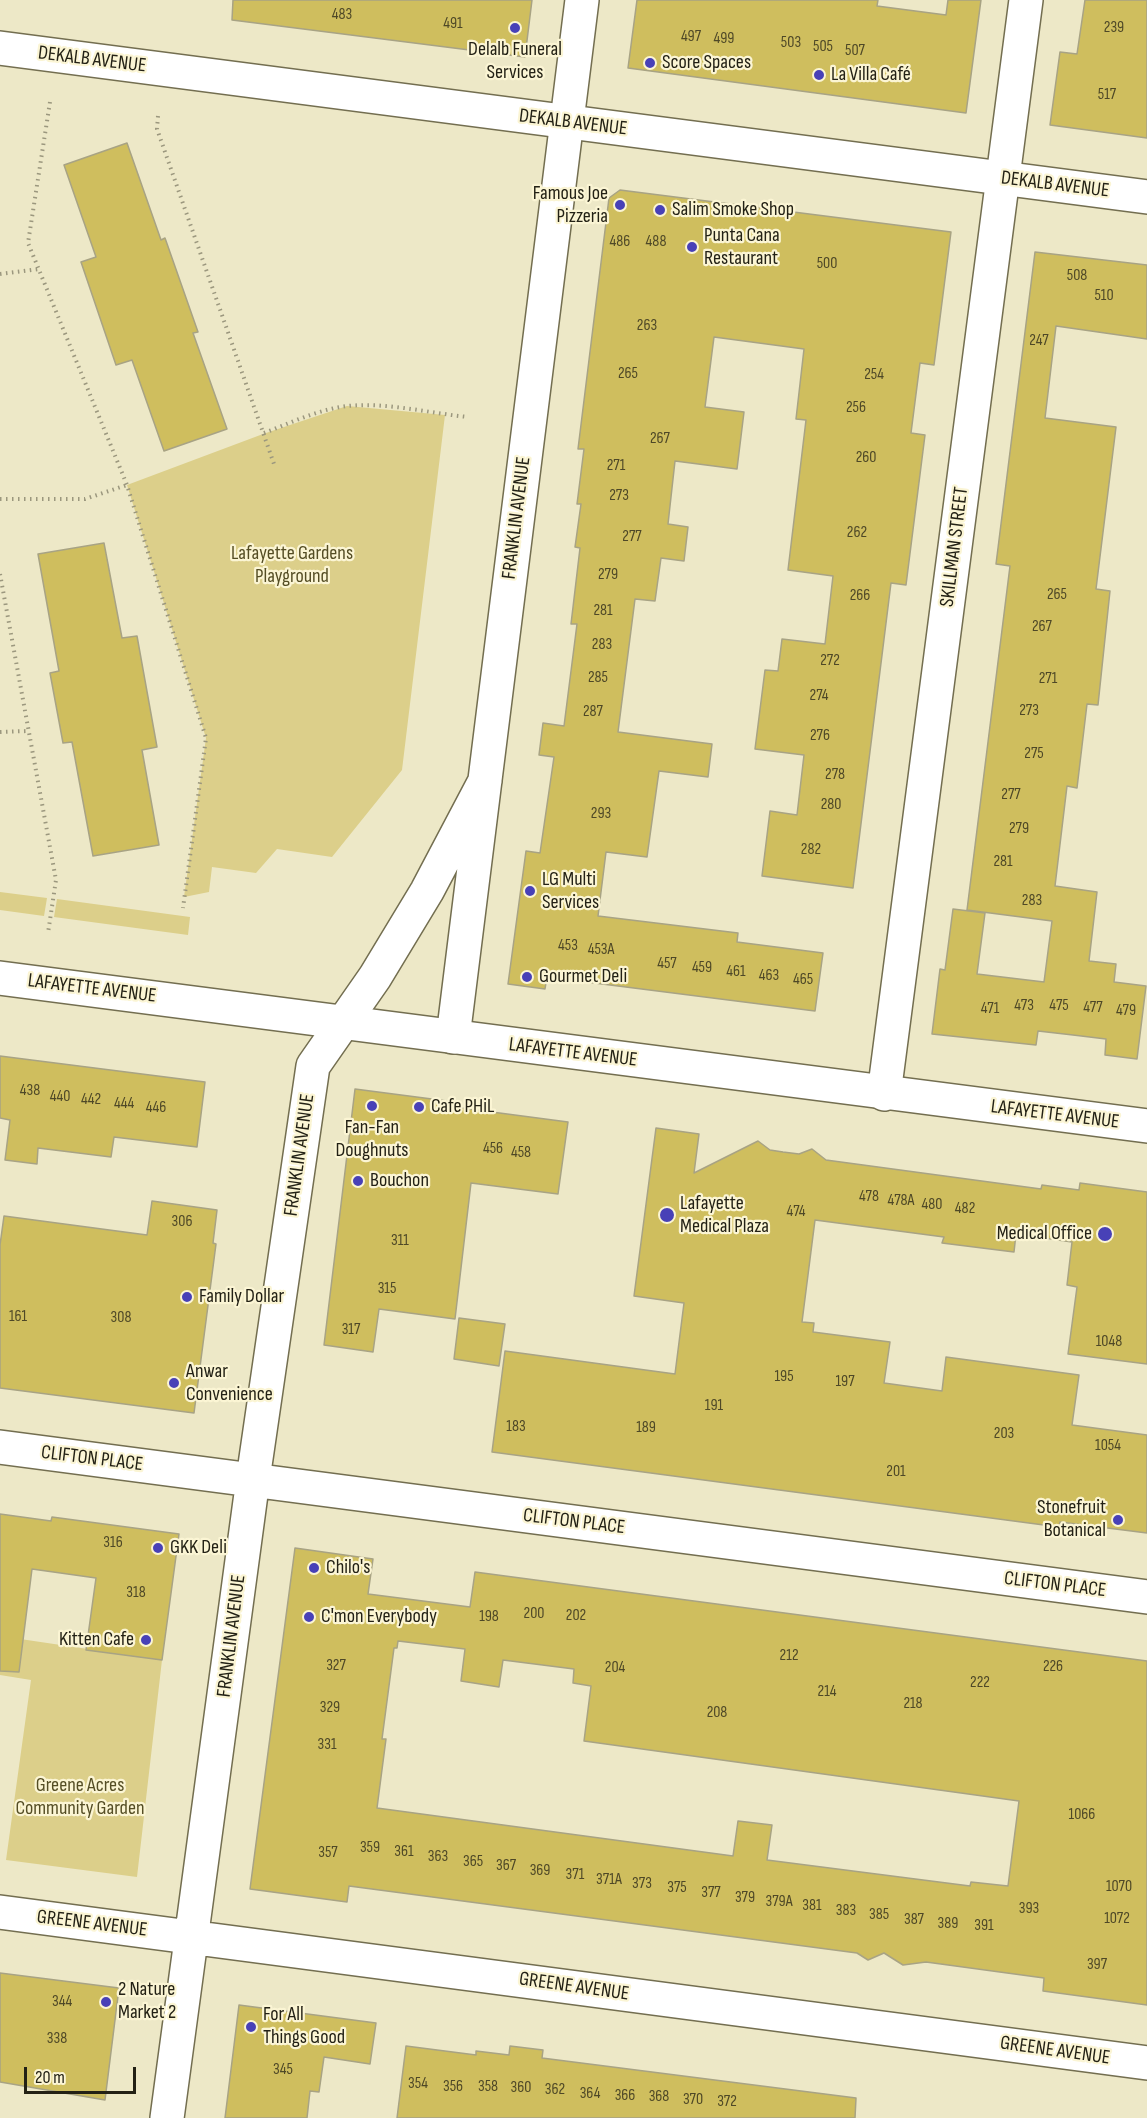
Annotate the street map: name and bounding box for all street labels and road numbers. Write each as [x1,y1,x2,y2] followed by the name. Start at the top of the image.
[37,41,147,79] street label: DEKALB AVENUE
[518,104,628,142] street label: DEKALB AVENUE
[1000,166,1110,204] street label: DEKALB AVENUE
[498,455,536,581] street label: FRANKLIN AVENUE
[936,486,974,608] street label: SKILLMAN STREET
[26,969,158,1009] street label: LAFAYETTE AVENUE
[507,1033,639,1073] street label: LAFAYETTE AVENUE
[280,1092,320,1218] street label: FRANKLIN AVENUE
[989,1095,1121,1135] street label: LAFAYETTE AVENUE
[40,1441,144,1477] street label: CLIFTON PLACE
[522,1504,626,1540] street label: CLIFTON PLACE
[1003,1567,1107,1603] street label: CLIFTON PLACE
[213,1573,251,1699] street label: FRANKLIN AVENUE
[35,1905,149,1943] street label: GREENE AVENUE
[517,1967,631,2007] street label: GREENE AVENUE
[998,2031,1112,2071] street label: GREENE AVENUE

